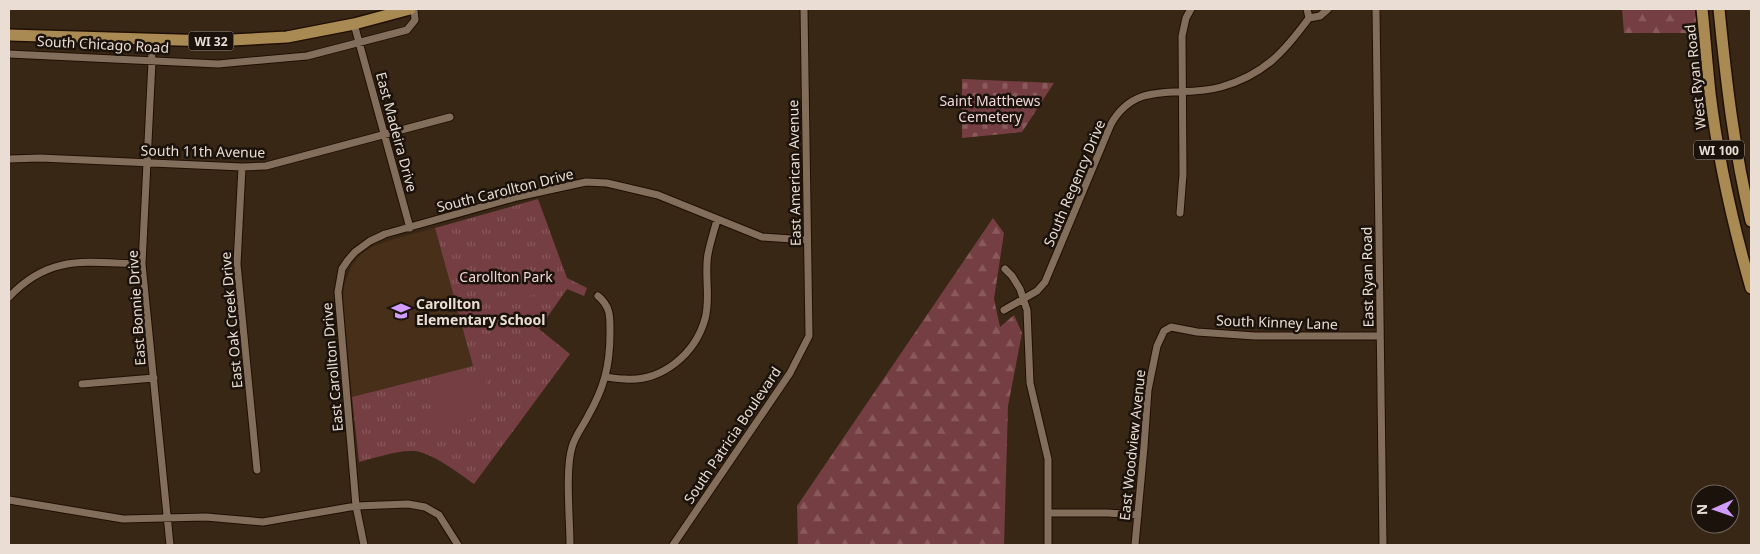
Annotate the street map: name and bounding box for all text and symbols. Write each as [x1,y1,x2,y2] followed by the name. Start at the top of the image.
[1680,23,1710,131] street label: West Ryan Road
[36,31,170,57] street label: South Chicago Road
[188,31,234,50] road number: WI 32
[372,70,422,194] street label: East Madeira Drive
[939,91,1041,126] park label: Saint Matthews Cemetery
[783,100,805,246] street label: East American Avenue
[1039,117,1109,249] street label: South Regency Drive
[141,140,266,162] street label: South 11th Avenue
[1694,140,1744,160] road number: WI 100
[435,164,576,216] street label: South Carollton Drive
[1357,226,1377,328] street label: East Ryan Road
[122,250,150,366] street label: East Bonnie Drive
[216,251,246,389] street label: East Oak Creek Drive
[459,267,553,286] park label: Carollton Park
[416,294,546,329] place label: Carollton Elementary School
[390,300,412,322] school or university icon: Carollton Elementary School
[317,302,347,432] street label: East Carollton Drive
[1216,310,1338,334] street label: South Kinney Lane
[679,363,785,507] street label: South Patricia Boulevard
[1115,369,1149,521] street label: East Woodview Avenue
[1690,484,1740,534] north arrow
[1692,503,1711,515] text: N

